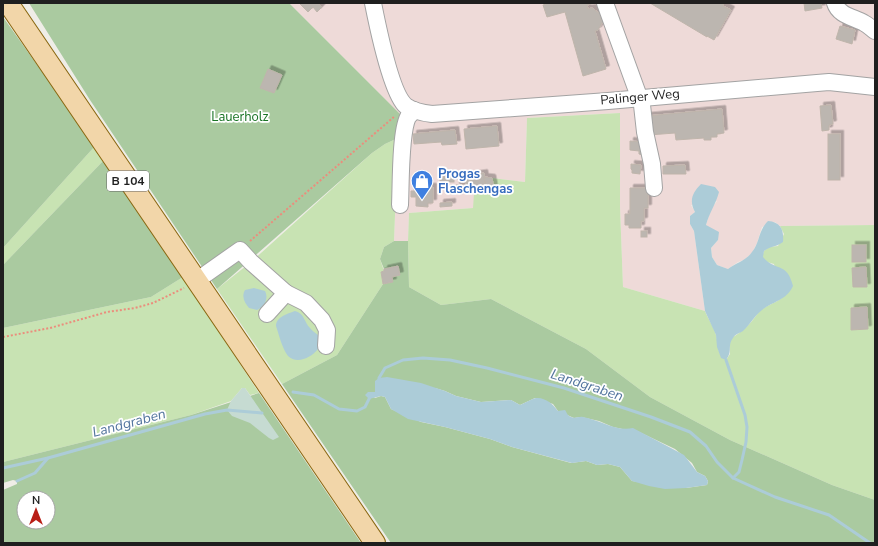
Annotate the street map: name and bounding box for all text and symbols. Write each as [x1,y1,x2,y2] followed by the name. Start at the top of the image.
[600,85,680,109] street label: Palinger Weg
[211,108,269,126] park label: Lauerholz
[438,165,513,198] place label: Progas Flaschengas
[409,168,435,201] shop icon: Progas Flaschengas
[107,171,149,191] road number: B 104
[548,364,626,406] water label: Landgraben
[90,404,168,442] water label: Landgraben
[16,490,56,530] north arrow
[32,493,40,508] text: N

